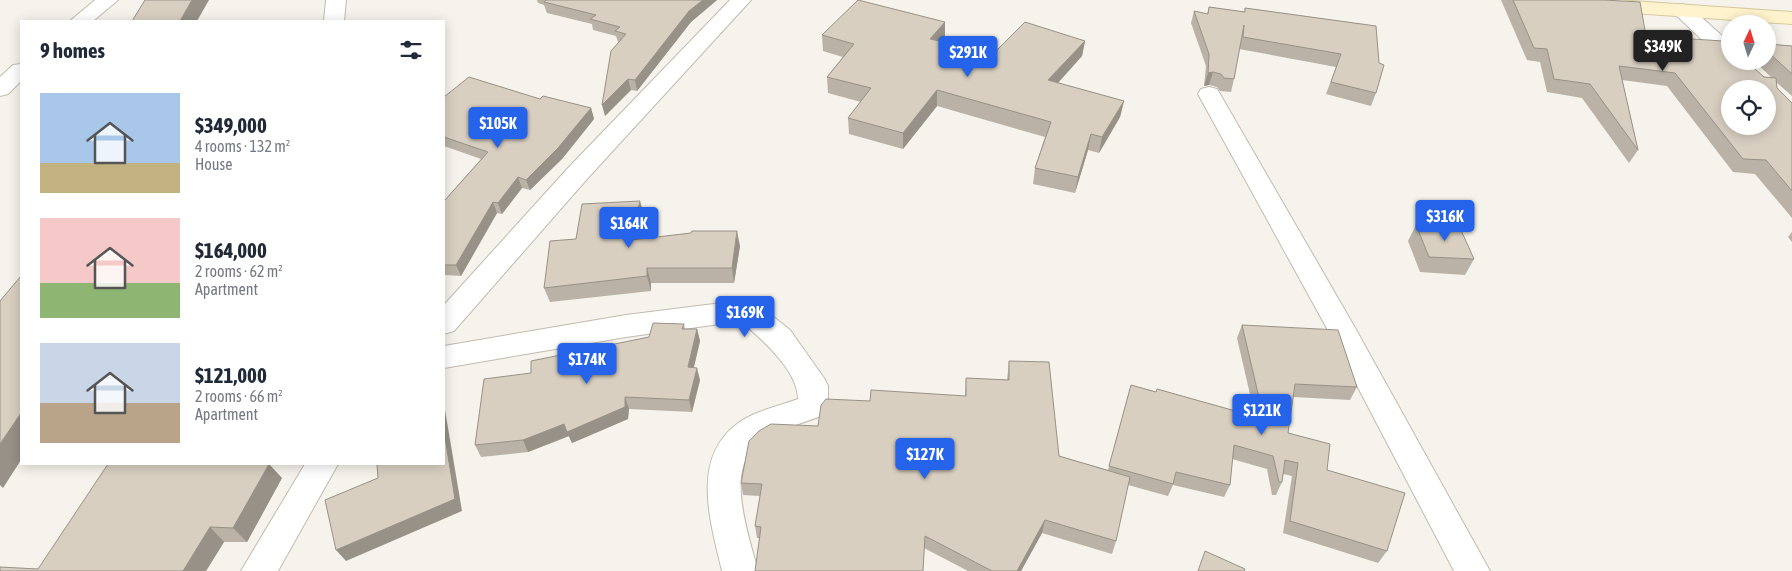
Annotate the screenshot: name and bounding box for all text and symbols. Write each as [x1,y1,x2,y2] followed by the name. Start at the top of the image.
[1721,15,1776,70] north arrow
[1721,15,1776,135] map controls
[1628,30,1698,72] pin: $349K
[397,36,425,64] icon: filters
[933,36,1003,78] pin: $291K
[1644,37,1682,55] text: $349K
[40,38,105,62] text: 9 homes
[949,43,987,61] text: $291K
[1721,80,1776,135] button: locate
[463,106,533,149] pin: $105K
[80,113,140,173] icon: home
[195,113,267,137] text: $349,000
[479,114,517,132] text: $105K
[195,137,290,155] text: 4 rooms · 132 m²
[195,155,232,173] text: House
[1410,200,1480,242] pin: $316K
[594,206,664,249] pin: $164K
[1426,207,1464,225] text: $316K
[610,214,648,232] text: $164K
[80,238,140,298] icon: home
[195,238,267,262] text: $164,000
[195,262,283,280] text: 2 rooms · 62 m²
[195,280,258,298] text: Apartment
[710,296,780,338] pin: $169K
[726,303,764,321] text: $169K
[552,342,622,385] pin: $174K
[568,350,606,368] text: $174K
[80,363,140,423] icon: home
[195,363,267,387] text: $121,000
[195,387,283,405] text: 2 rooms · 66 m²
[1227,394,1297,436] pin: $121K
[1243,401,1281,419] text: $121K
[195,405,258,423] text: Apartment
[890,438,960,480] pin: $127K
[906,445,944,463] text: $127K

